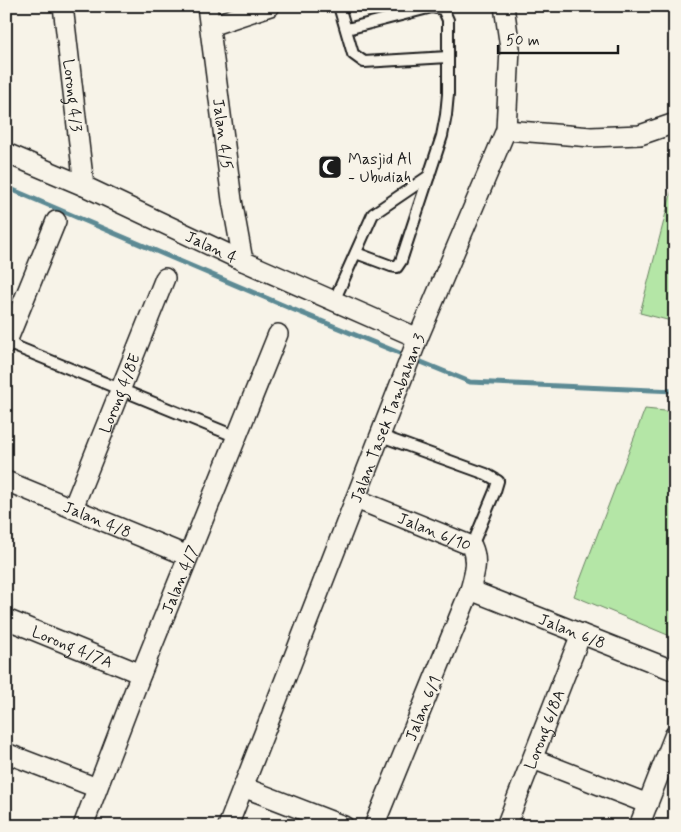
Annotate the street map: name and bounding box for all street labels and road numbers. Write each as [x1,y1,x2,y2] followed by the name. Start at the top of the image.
[57,58,87,133] street label: Lorong 4/3
[207,97,237,171] street label: Jalan 4/5
[182,226,241,269] street label: Jalan 4
[346,331,431,506] street label: Jalan Tasek Tambahan 3
[95,350,146,436] street label: Lorong 4/8E
[60,497,134,543] street label: Jalan 4/8
[394,508,474,557] street label: Jalan 6/10
[157,542,204,617] street label: Jalan 4/7
[535,609,608,654] street label: Jalan 6/8
[28,622,116,673] street label: Lorong 4/7A
[401,673,446,744] street label: Jalan 6/1
[520,687,570,773] street label: Lorong 6/8A

